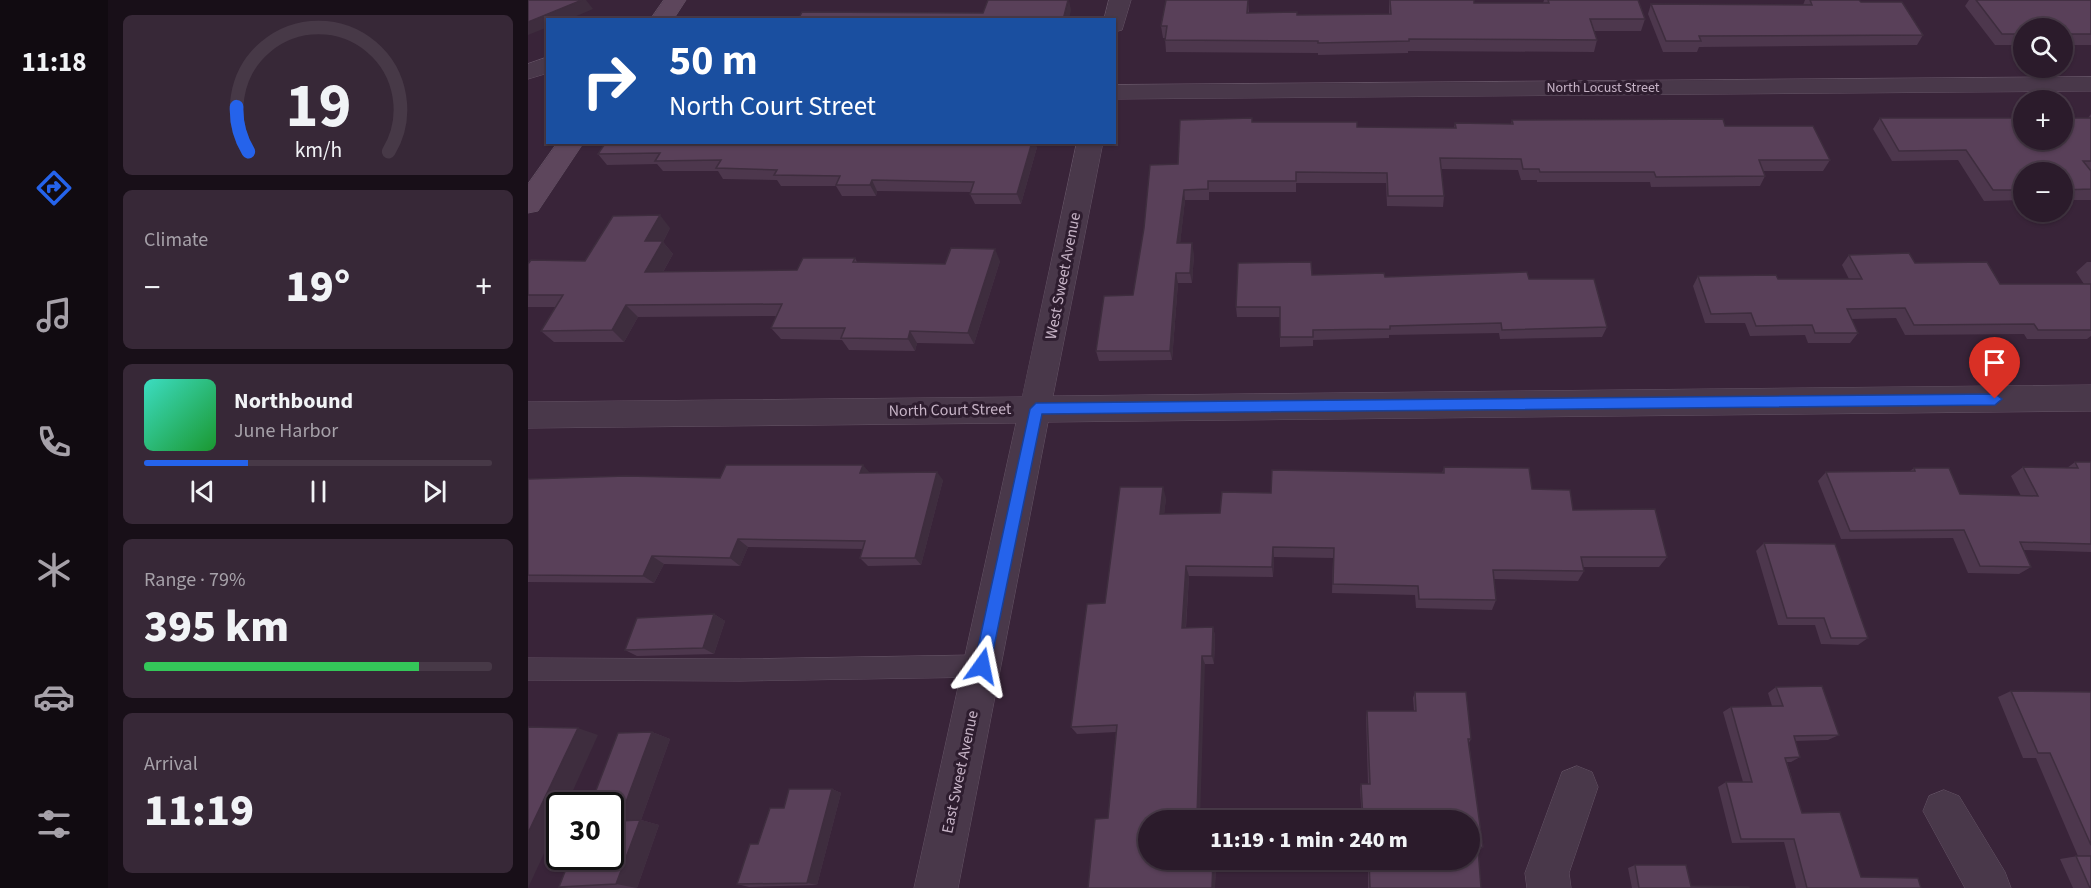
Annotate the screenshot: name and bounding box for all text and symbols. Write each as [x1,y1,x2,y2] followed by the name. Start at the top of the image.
[2013,18,2073,222] map controls
[2013,18,2073,78] button: search
[669,31,758,91] text: 50 m
[570,42,648,120] icon: right
[21,43,87,82] text: 11:18
[285,62,351,151] text: 19
[1546,78,1660,98] street label: North Locust Street
[669,87,876,126] text: North Court Street
[2013,90,2073,150] button: +
[294,135,342,166] text: km/h
[2013,162,2073,222] button: −
[33,167,75,209] icon: directions
[1040,210,1086,341] street label: West Sweet Avenue
[144,226,208,254] text: Climate
[286,255,350,319] text: 19°
[144,264,160,311] text: −
[476,264,492,311] text: +
[33,294,75,336] icon: music
[1969,337,2020,399] pin
[1978,346,2011,379] icon: arrive
[234,385,353,417] text: Northbound
[888,398,1012,422] street label: North Court Street
[234,417,338,445] text: June Harbor
[33,421,75,463] icon: phone
[186,475,219,508] icon: previous
[302,475,335,508] icon: pause
[418,475,451,508] icon: next
[33,549,75,591] icon: climate
[144,566,245,594] text: Range · 79%
[144,595,289,659] text: 395 km
[950,634,1014,698] position arrow
[33,676,75,718] icon: car
[936,708,984,835] street label: East Sweet Avenue
[144,750,198,778] text: Arrival
[144,779,254,843] text: 11:19
[546,792,624,870] speed limit sign: 30
[33,803,75,845] icon: filters
[1210,824,1408,856] text: 11:19 · 1 min · 240 m

